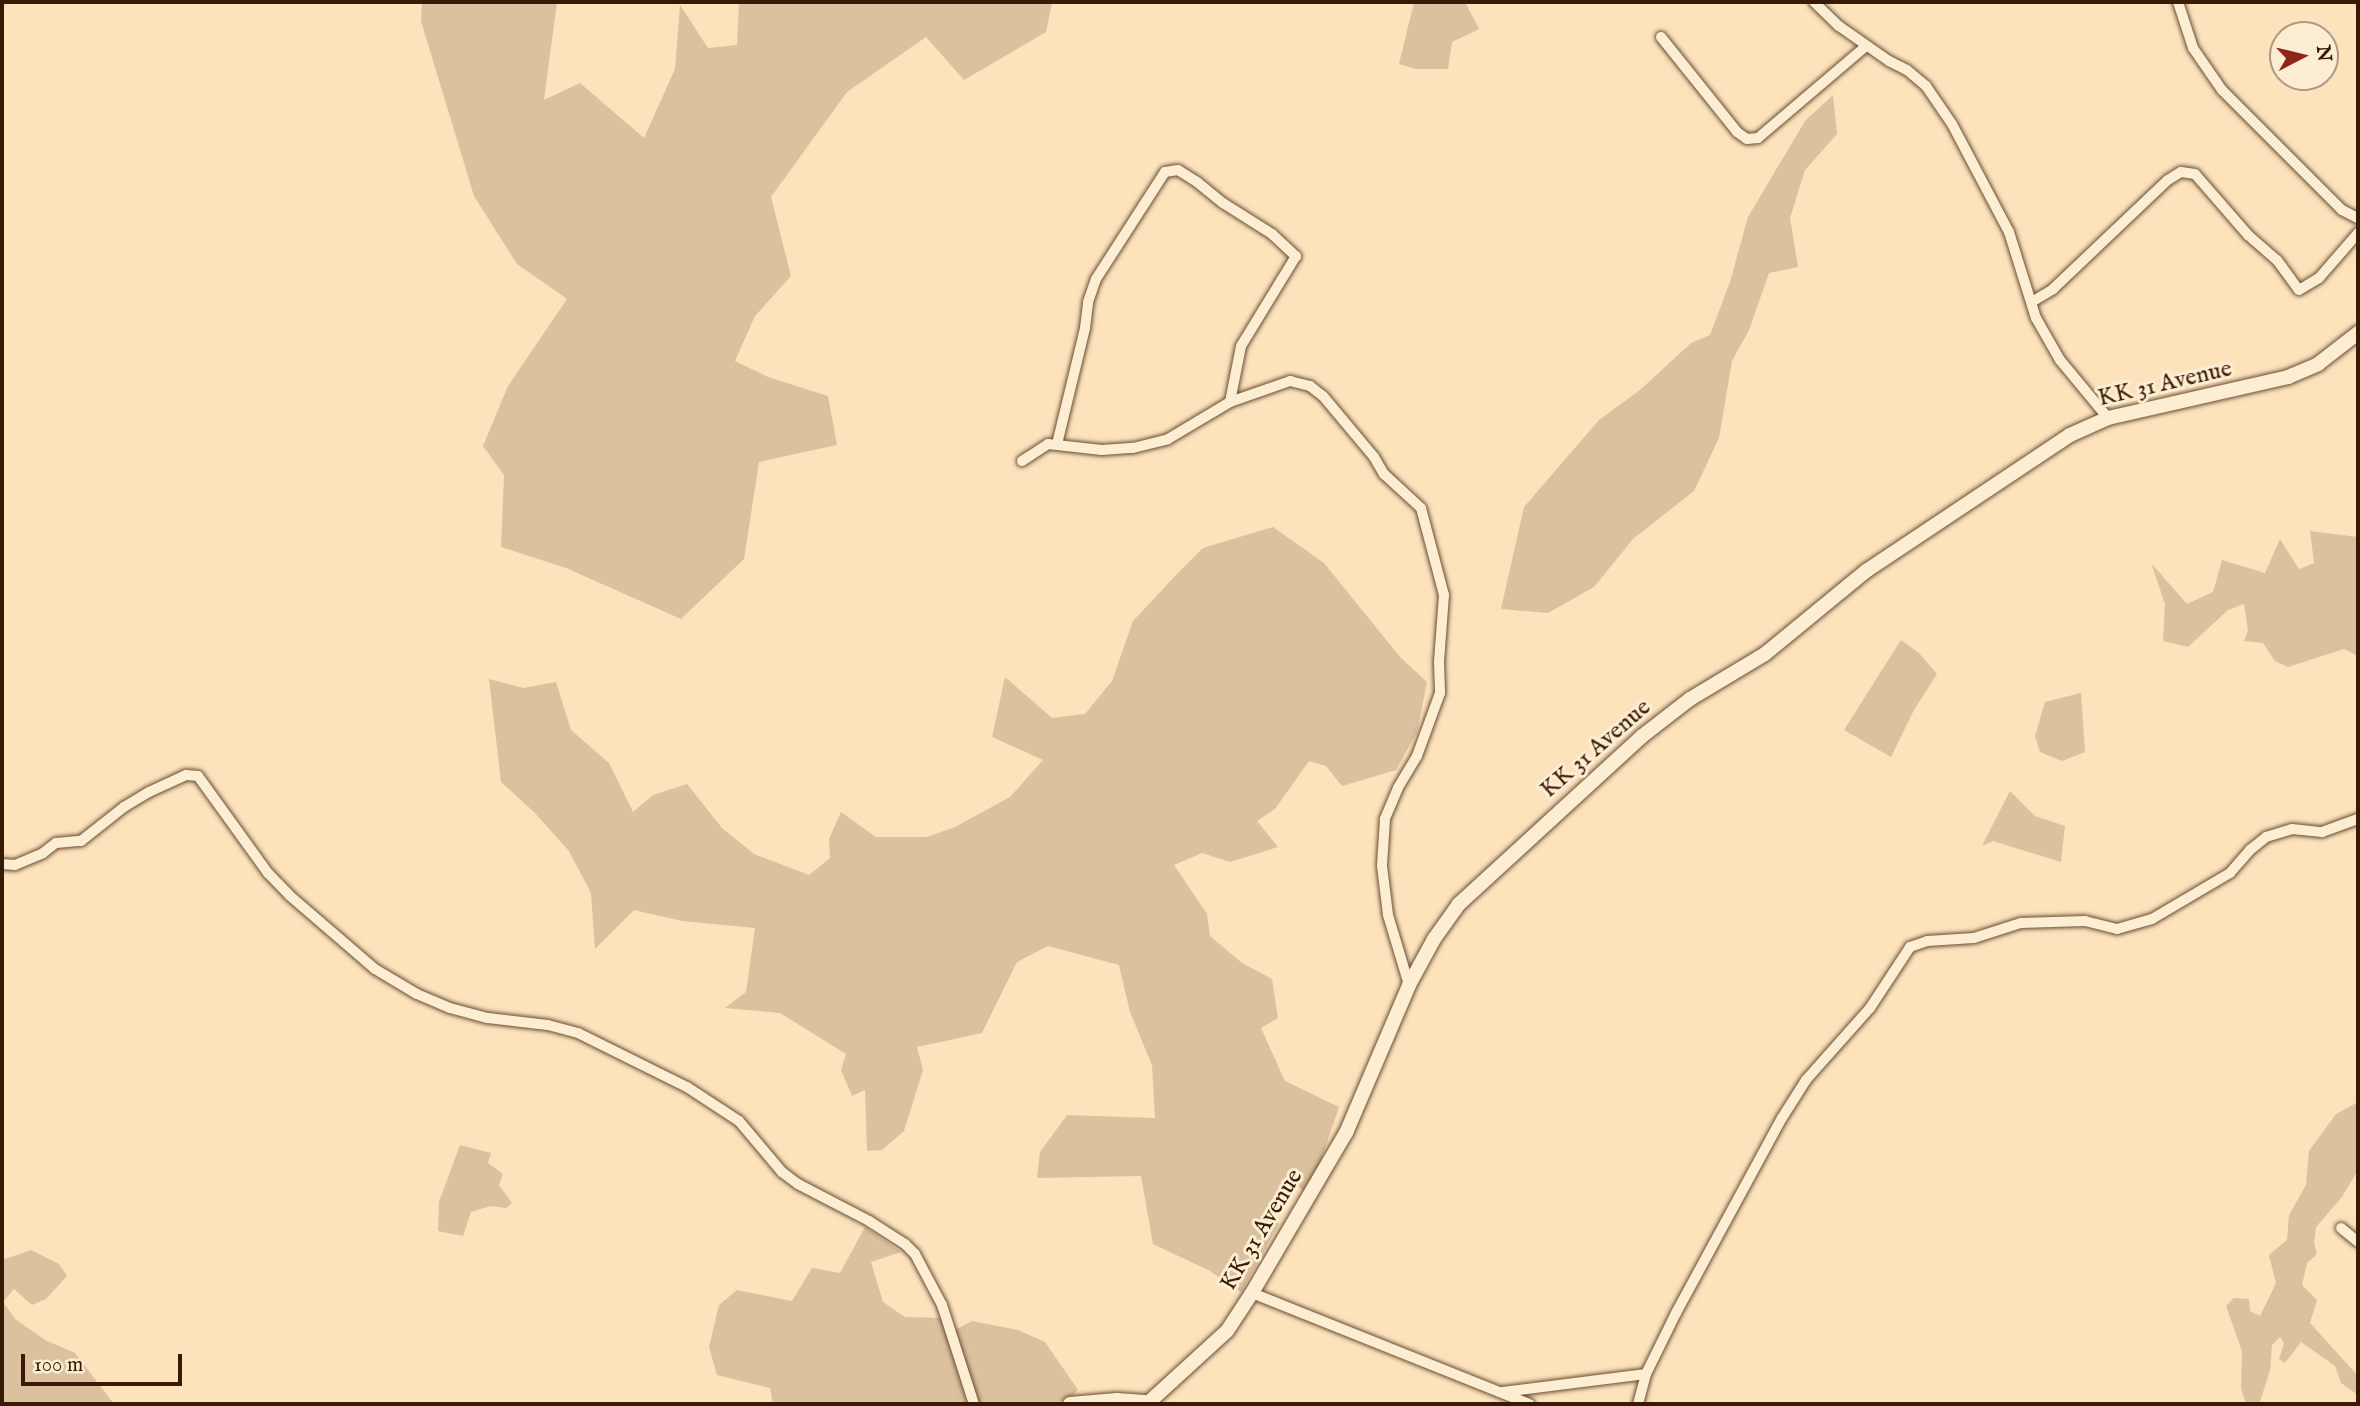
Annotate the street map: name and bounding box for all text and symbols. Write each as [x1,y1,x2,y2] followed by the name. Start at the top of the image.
[2269,21,2339,91] north arrow
[2310,44,2336,63] text: N
[2095,355,2235,413] street label: KK 31 Avenue
[1535,693,1657,805] street label: KK 31 Avenue
[1215,1164,1309,1296] street label: KK 31 Avenue
[24,1340,186,1384] scale bar
[34,1352,83,1379] text: 100 m

